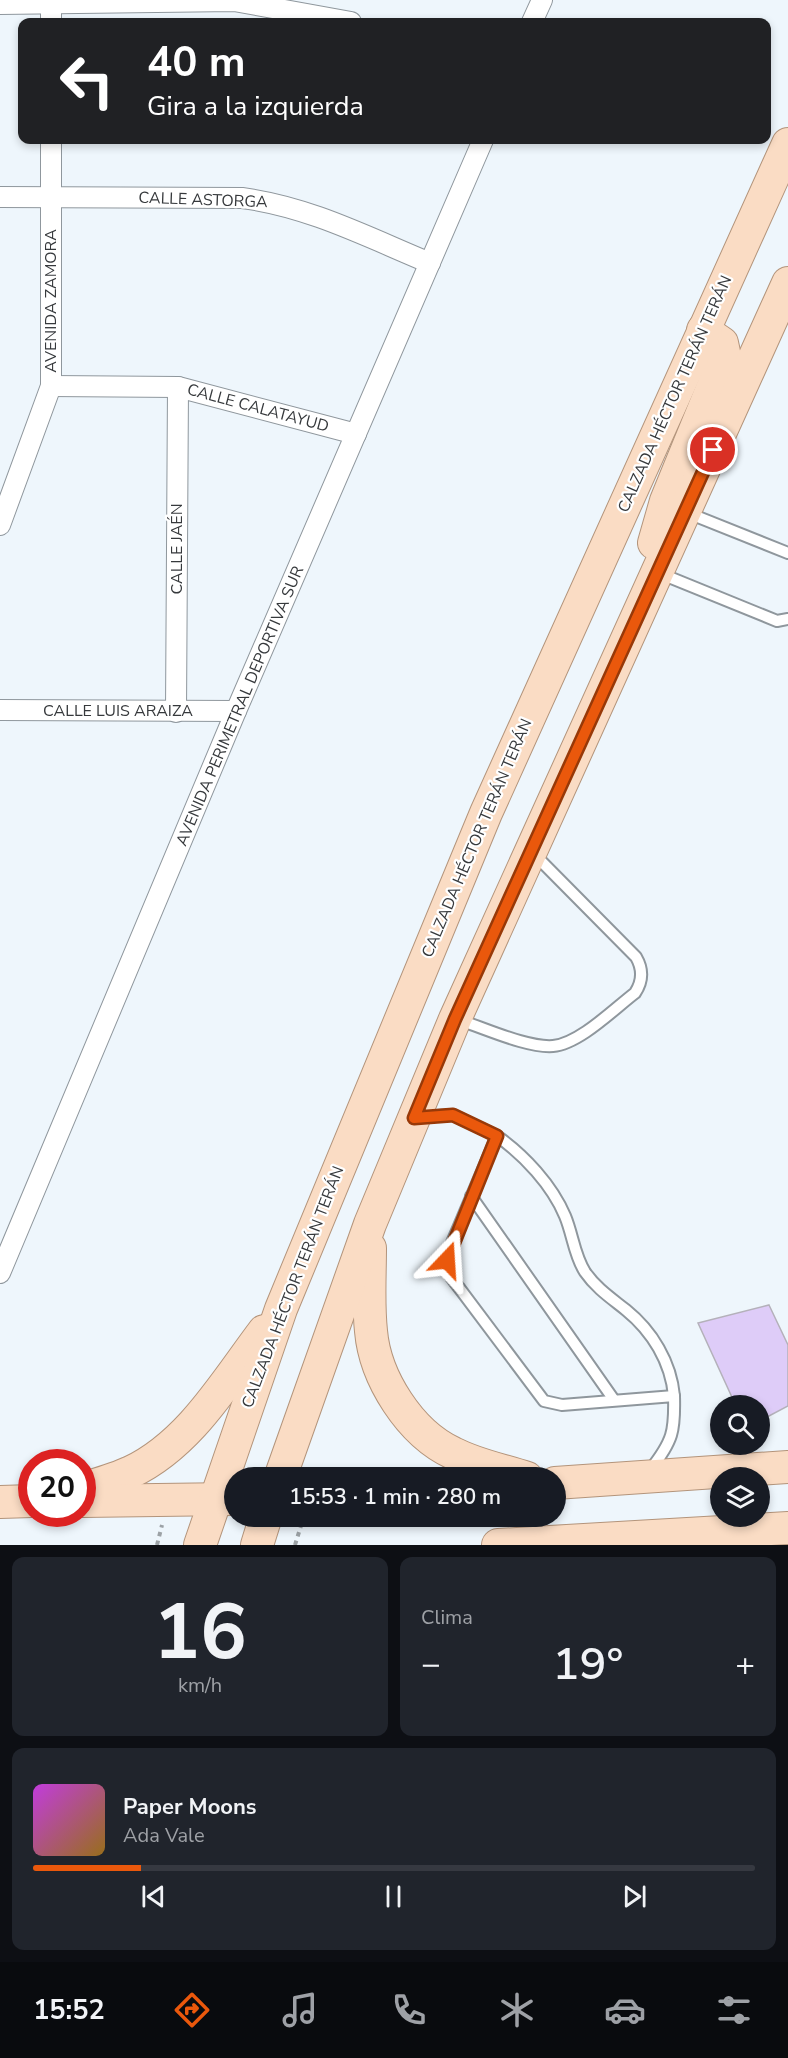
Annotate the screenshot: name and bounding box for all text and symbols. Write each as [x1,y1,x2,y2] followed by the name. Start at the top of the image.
[147,34,246,91] text: 40 m
[48,42,126,120] icon: left
[147,88,364,125] text: Gira a la izquierda
[138,187,268,213] street label: CALLE ASTORGA
[40,229,62,373] street label: AVENIDA ZAMORA
[613,272,737,516] street label: CALZADA HÉCTOR TERÁN TERÁN
[185,378,331,438] street label: CALLE CALATAYUD
[687,424,738,475] pin
[696,433,729,466] icon: arrive
[166,504,188,594] street label: CALLE JAÉN
[171,562,309,849] street label: AVENIDA PERIMETRAL DEPORTIVA SUR
[43,700,193,722] street label: CALLE LUIS ARAIZA
[417,715,537,961] street label: CALZADA HÉCTOR TERÁN TERÁN
[237,1163,349,1411] street label: CALZADA HÉCTOR TERÁN TERÁN
[415,1228,479,1292] position arrow
[710,1395,770,1527] map controls
[710,1395,770,1455] button: search
[18,1449,96,1527] speed limit sign: 20
[710,1467,770,1527] button: layers
[289,1482,501,1512] text: 15:53 · 1 min · 280 m
[153,1579,247,1686] text: 16
[421,1604,473,1631] text: Clima
[553,1634,623,1695] text: 19°
[421,1642,441,1687] text: −
[735,1642,755,1687] text: +
[178,1672,222,1699] text: km/h
[123,1792,257,1822] text: Paper Moons
[123,1822,205,1849] text: Ada Vale
[137,1880,170,1913] icon: previous
[377,1880,410,1913] icon: pause
[618,1880,651,1913] icon: next
[171,1989,213,2031] icon: directions
[279,1989,321,2031] icon: music
[388,1989,430,2031] icon: phone
[496,1989,538,2031] icon: climate
[604,1989,646,2031] icon: car
[713,1989,755,2031] icon: filters
[33,1992,105,2029] text: 15:52

